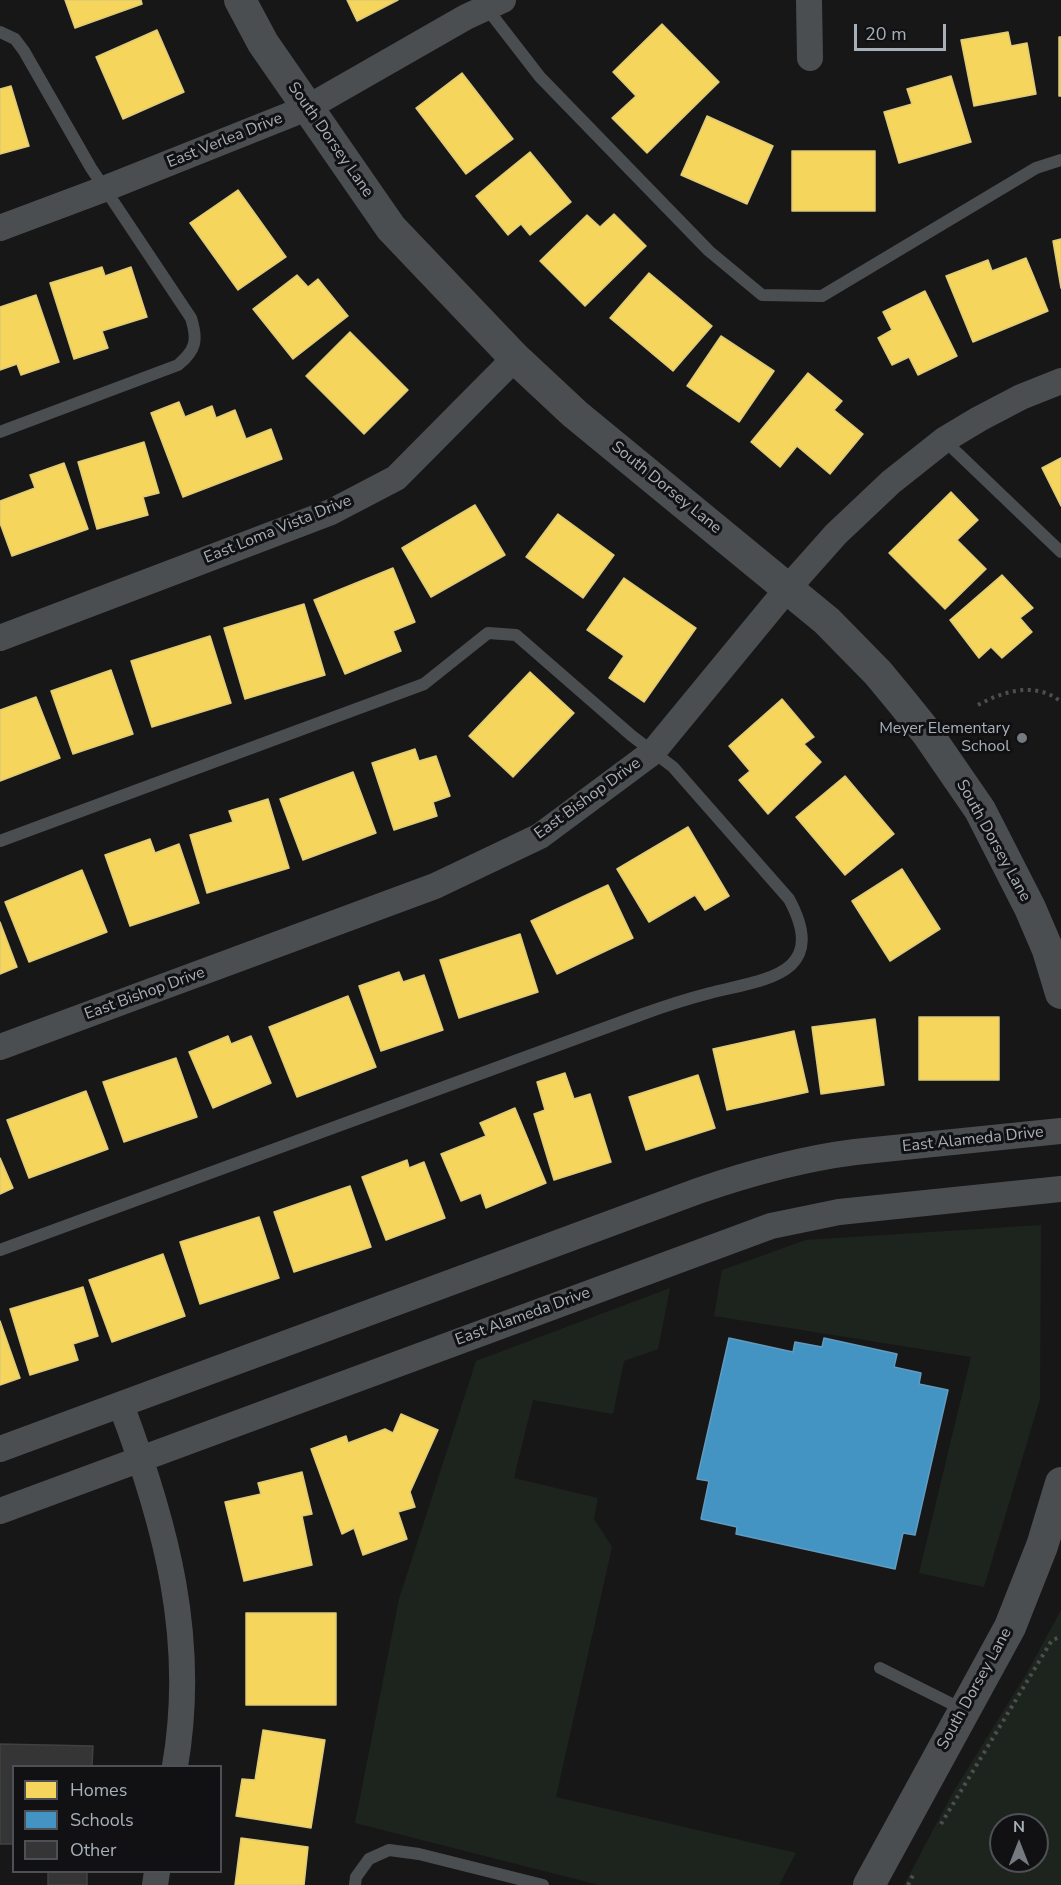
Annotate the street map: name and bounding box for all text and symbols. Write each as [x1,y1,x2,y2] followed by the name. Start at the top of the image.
[857,12,948,50] scale bar
[865,22,907,46] text: 20 m
[283,79,377,201] street label: South Dorsey Lane
[164,109,286,173] street label: East Verlea Drive
[607,438,725,538] street label: South Dorsey Lane
[201,492,355,568] street label: East Loma Vista Drive
[879,719,1010,757] place label: Meyer Elementary School
[1015,731,1029,745] marker: Meyer Elementary School
[531,754,645,844] street label: East Bishop Drive
[952,777,1034,905] street label: South Dorsey Lane
[82,963,208,1025] street label: East Bishop Drive
[901,1123,1045,1157] street label: East Alameda Drive
[453,1284,593,1350] street label: East Alameda Drive
[934,1625,1016,1753] street label: South Dorsey Lane
[12,1765,222,1873] legend
[70,1778,127,1802] text: Homes
[70,1808,134,1832] text: Schools
[989,1813,1049,1873] north arrow
[1013,1816,1025,1838] text: N
[70,1838,116,1862] text: Other

